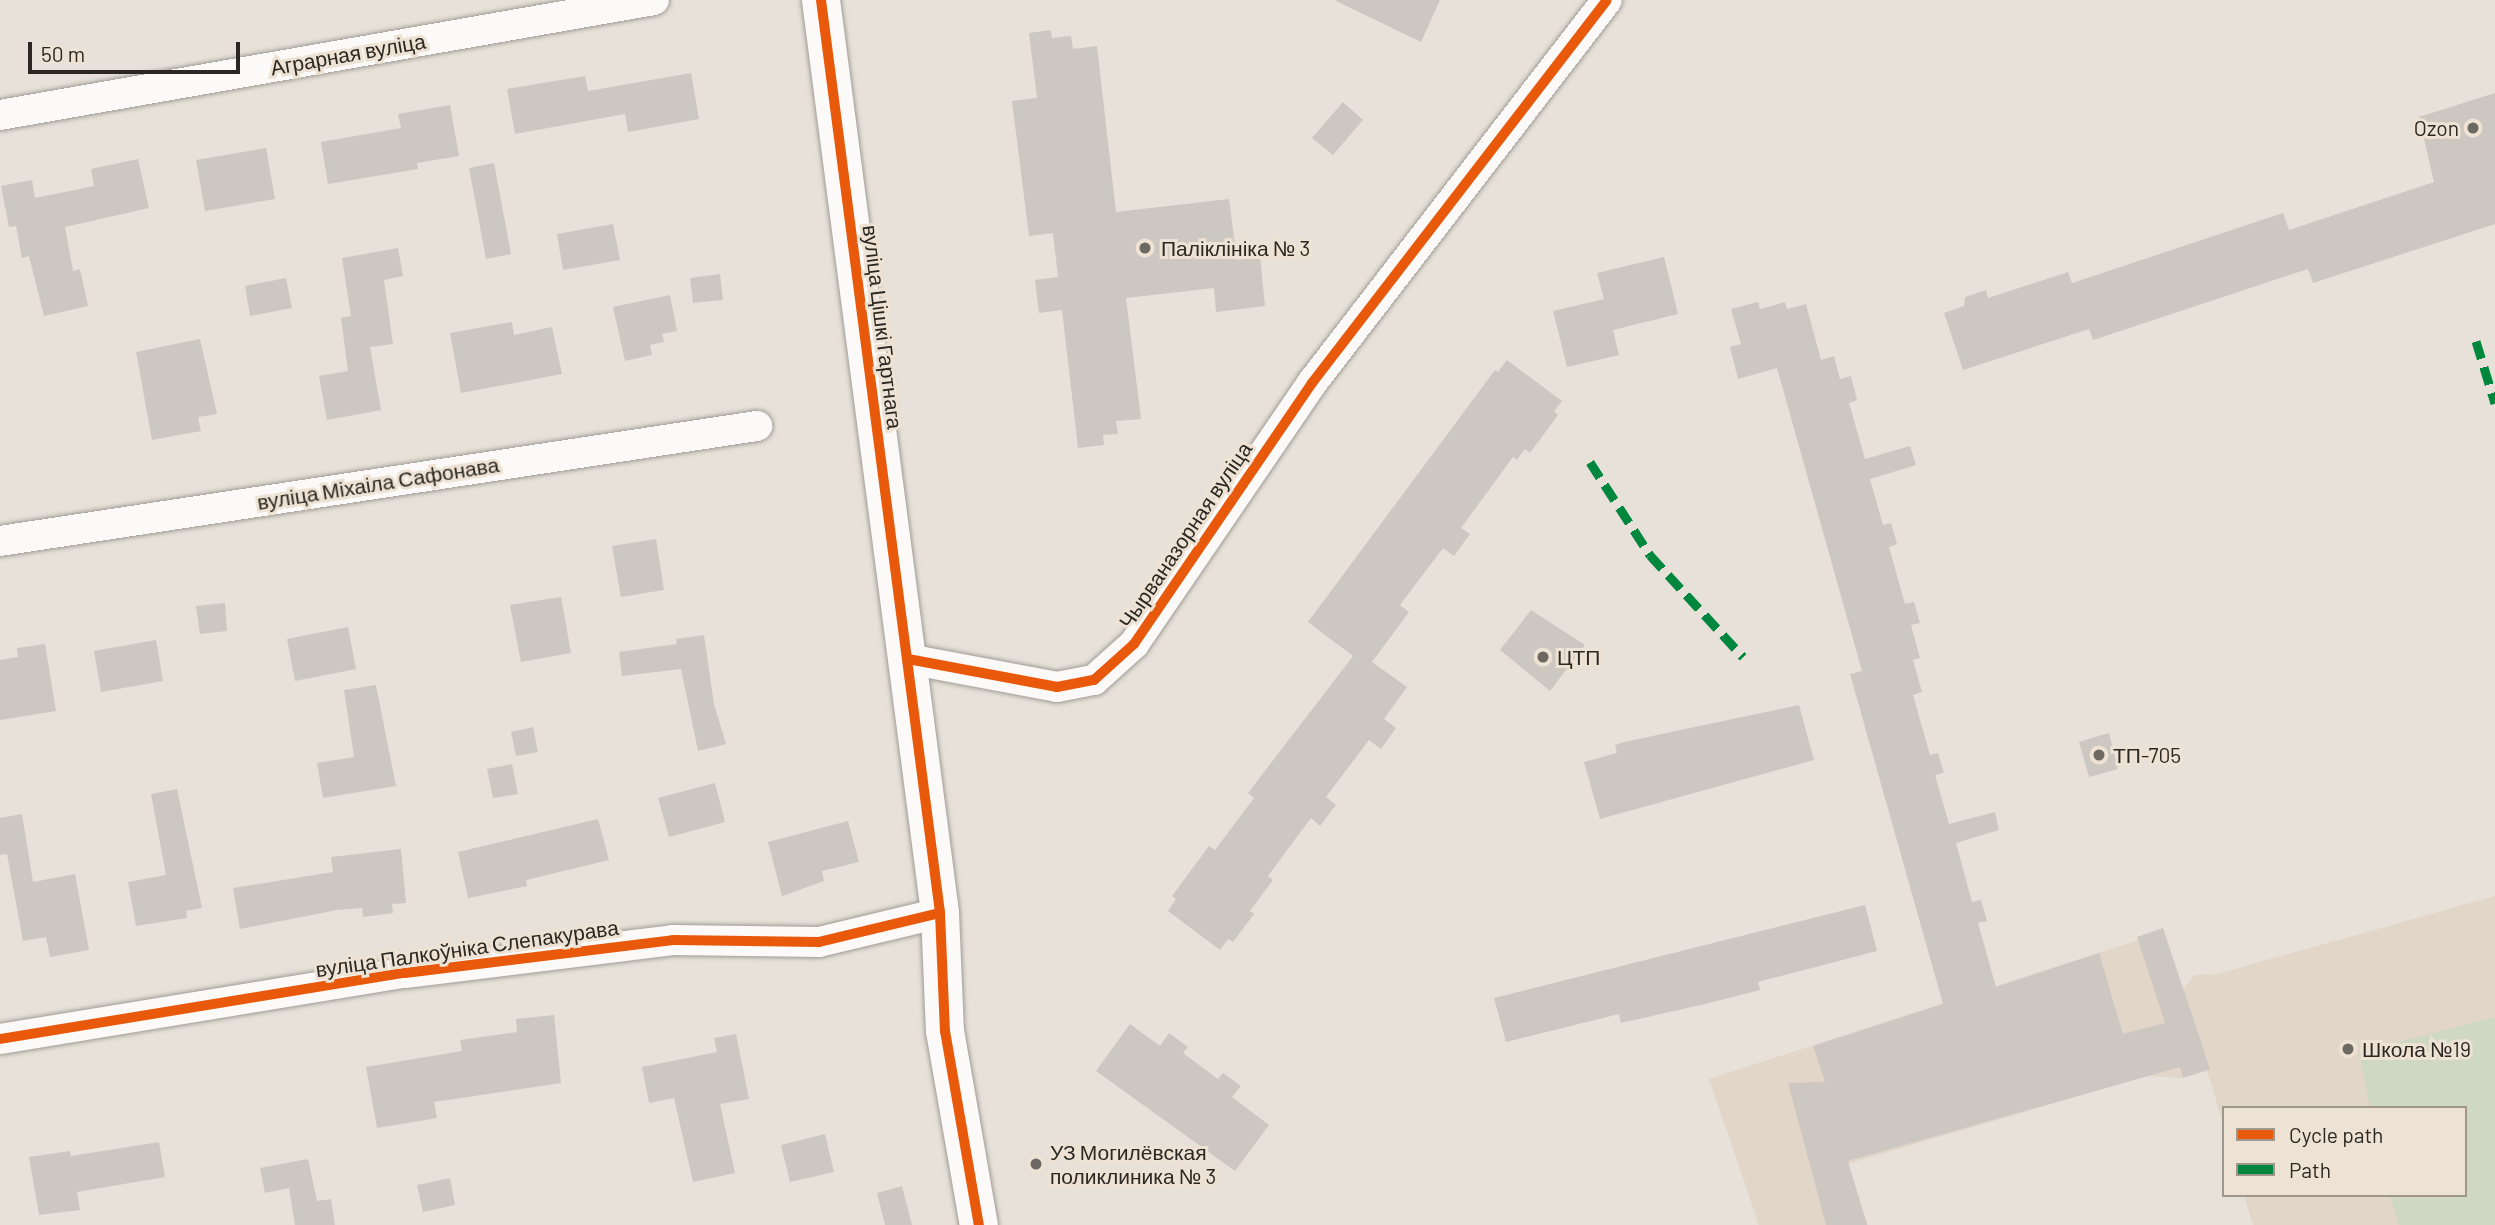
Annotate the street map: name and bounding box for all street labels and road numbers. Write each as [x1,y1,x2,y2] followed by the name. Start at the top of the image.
[269,28,427,80] street label: Аграрная вуліца
[858,223,908,431] street label: вуліца Цішкі Гартнага
[1113,437,1257,633] street label: Чырваназорная вуліца
[255,451,501,515] street label: вуліца Міхаіла Сафонава
[314,914,620,982] street label: вуліца Палкоўніка Слепакурава

